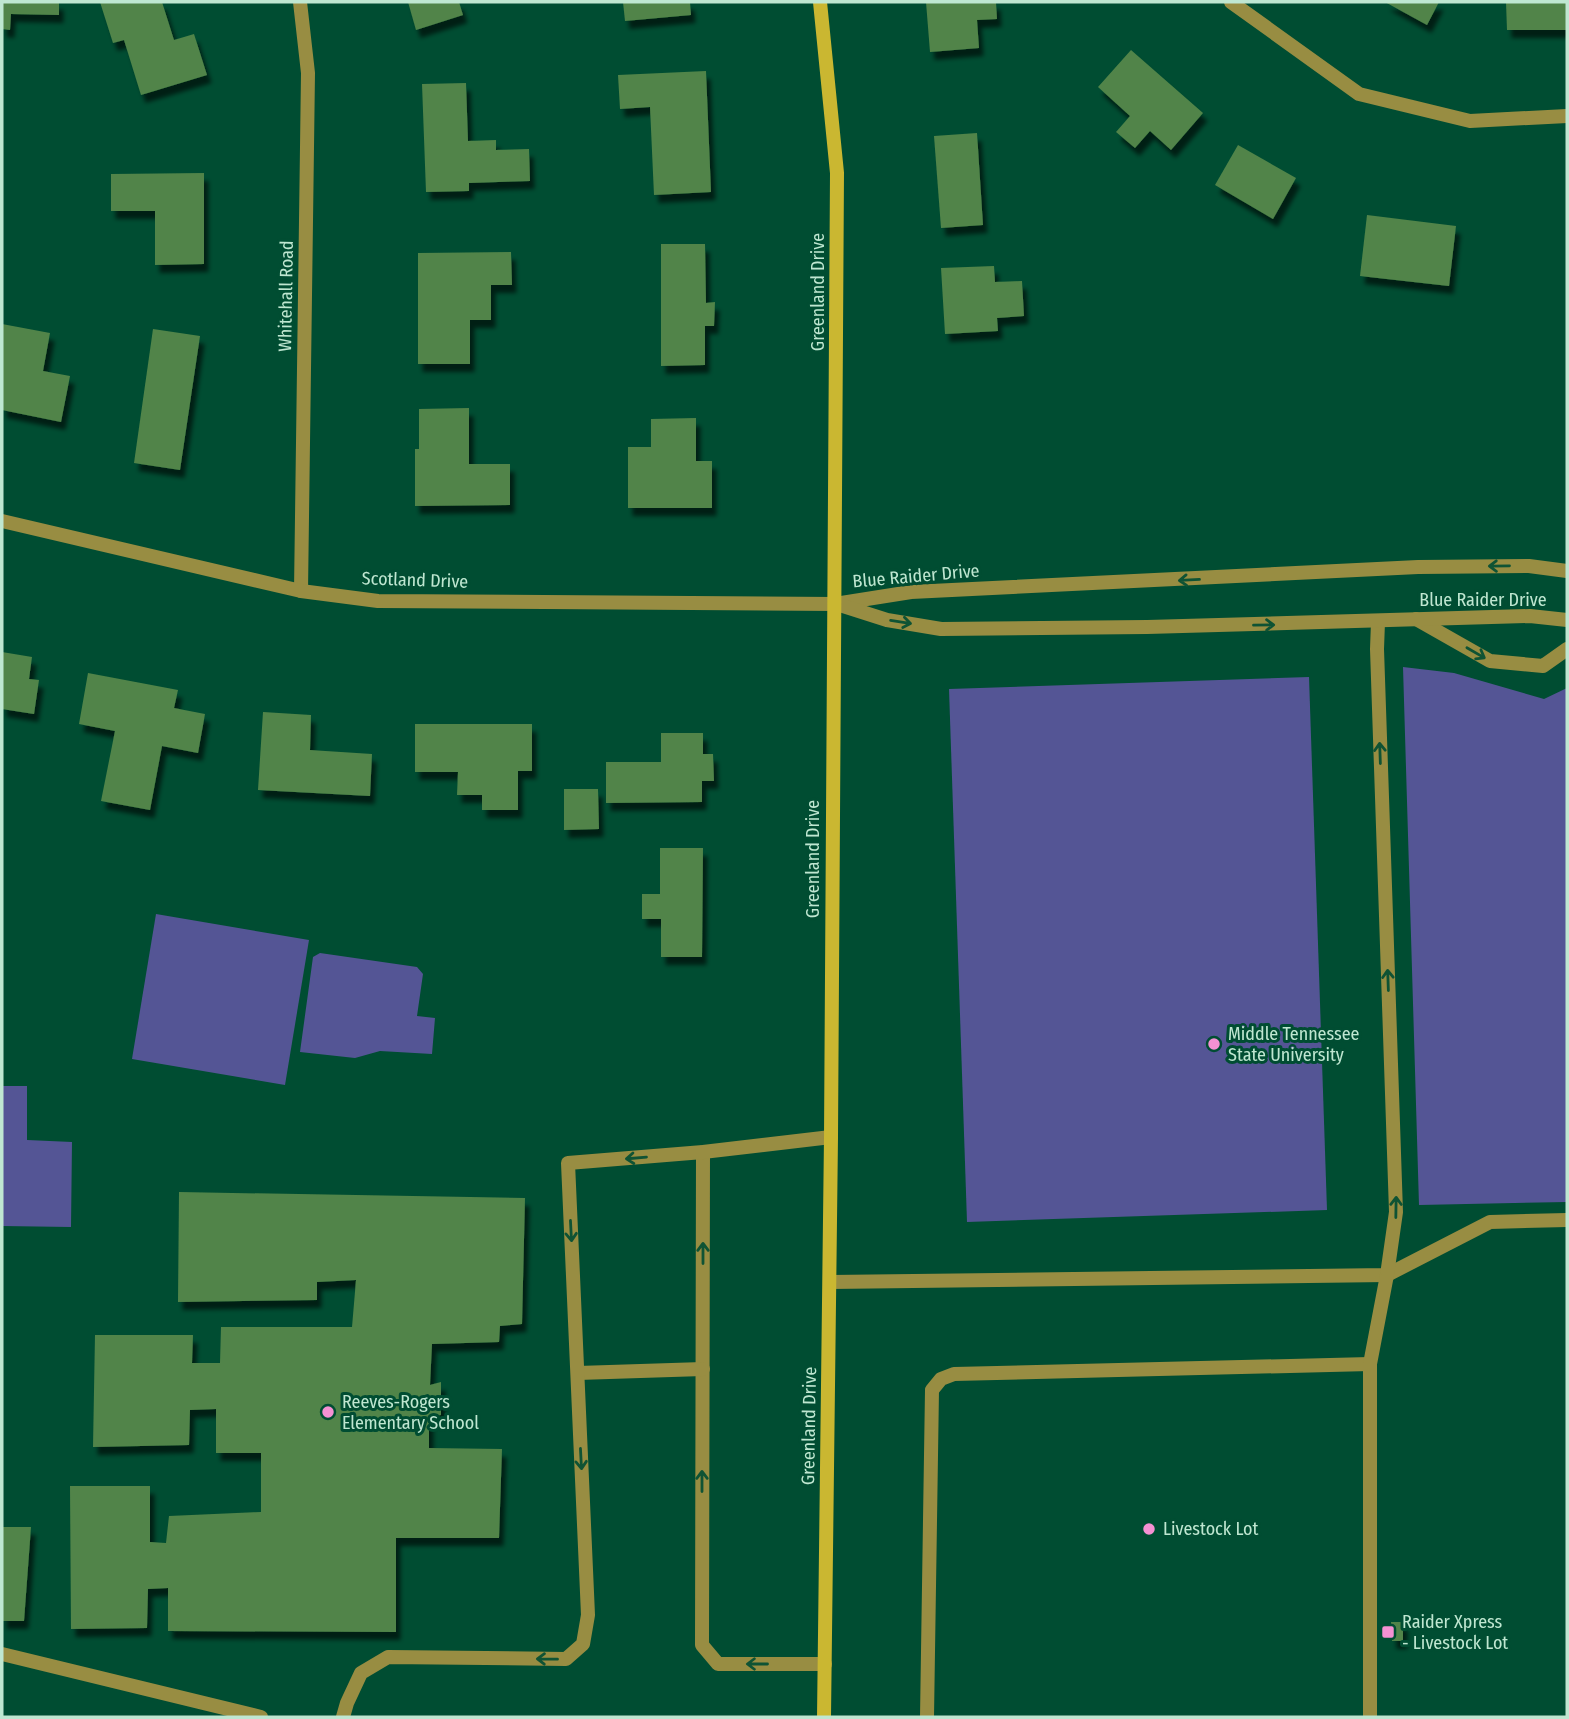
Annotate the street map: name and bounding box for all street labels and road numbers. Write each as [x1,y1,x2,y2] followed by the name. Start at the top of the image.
[807,233,829,351] street label: Greenland Drive
[274,240,298,352] street label: Whitehall Road
[852,559,980,593] street label: Blue Raider Drive
[361,567,469,593] street label: Scotland Drive
[1419,589,1547,611] street label: Blue Raider Drive
[802,800,824,918] street label: Greenland Drive
[797,1367,821,1485] street label: Greenland Drive

